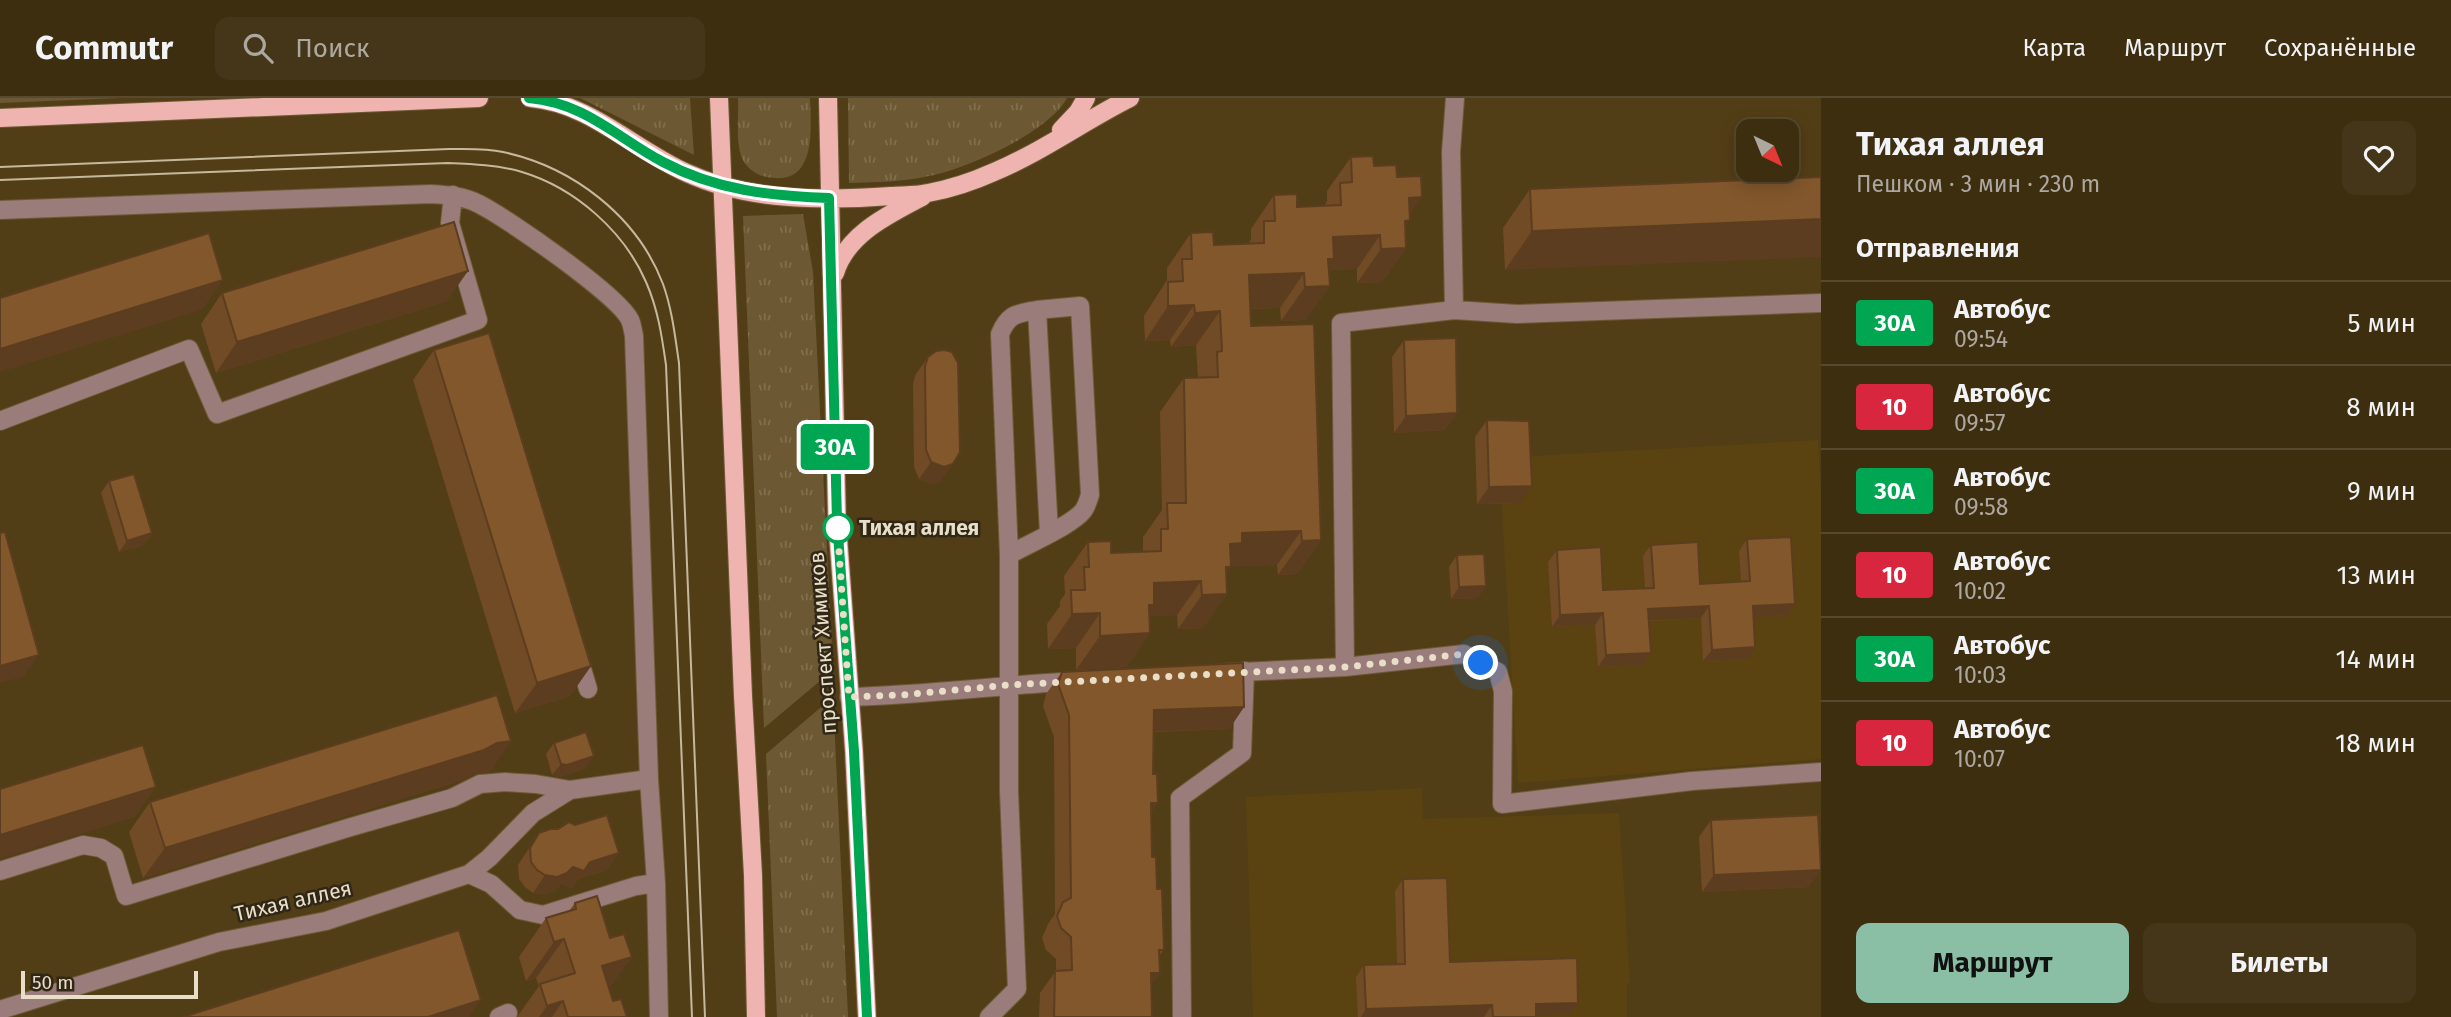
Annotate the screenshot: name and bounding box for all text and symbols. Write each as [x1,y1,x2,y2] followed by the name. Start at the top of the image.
[215,17,705,80] search box
[35,28,173,68] text: Commutr
[239,29,277,67] icon: search
[295,33,369,64] text: Поиск
[2023,34,2086,62] text: Карта
[2124,34,2226,62] text: Маршрут
[2264,34,2416,62] text: Сохранённые
[1736,119,1799,182] north arrow
[1736,119,1799,182] map controls
[2342,121,2416,195] button: heart
[1856,124,2045,164] text: Тихая аллея
[1856,170,2100,198] text: Пешком · 3 мин · 230 m
[1856,233,2019,264] text: Отправления
[1954,294,2051,325] text: Автобус
[2348,308,2416,339] text: 5 мин
[1874,309,1915,337] text: 30А
[1954,325,2008,353] text: 09:54
[1954,378,2051,409] text: Автобус
[2346,392,2416,423] text: 8 мин
[1882,393,1907,421] text: 10
[1954,409,2005,437] text: 09:57
[795,424,875,470] line badge: 30А
[815,433,855,461] text: 30А
[1954,462,2051,493] text: Автобус
[2347,476,2416,507] text: 9 мин
[1874,477,1915,505] text: 30А
[1954,493,2009,521] text: 09:58
[823,513,853,543] marker: Тихая аллея
[859,515,979,541] place label: Тихая аллея
[1954,546,2051,577] text: Автобус
[804,551,842,735] street label: проспект Химиков
[2336,560,2416,591] text: 13 мин
[1882,561,1907,589] text: 10
[1954,577,2006,605] text: 10:02
[1954,630,2051,661] text: Автобус
[2336,644,2416,675] text: 14 мин
[1463,645,1498,680] your location
[1874,645,1915,673] text: 30А
[1954,661,2006,689] text: 10:03
[1954,714,2051,745] text: Автобус
[2335,728,2416,759] text: 18 мин
[1882,729,1907,757] text: 10
[1954,745,2005,773] text: 10:07
[232,875,354,927] street label: Тихая аллея
[1856,923,2129,1003] button: Маршрут
[2143,923,2416,1003] button: Билеты
[21,968,198,1000] scale bar
[32,971,73,994] text: 50 m

